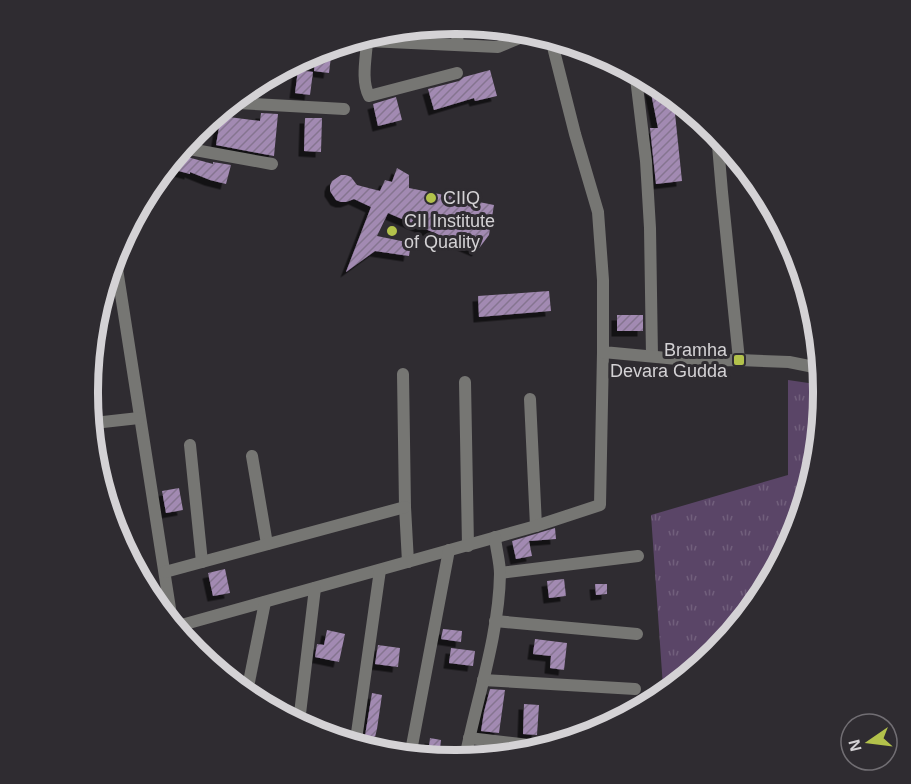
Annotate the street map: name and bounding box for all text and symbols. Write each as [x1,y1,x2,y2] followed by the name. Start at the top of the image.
[443,188,480,208] place label: CIIQ
[424,191,438,205] marker: CIIQ
[404,211,495,252] place label: CII Institute of Quality
[385,224,399,238] marker: CII Institute of Quality
[610,340,728,381] place label: Bramha Devara Gudda
[732,353,746,367] marker: Bramha Devara Gudda
[839,712,899,772] north arrow
[845,738,865,753] text: N

